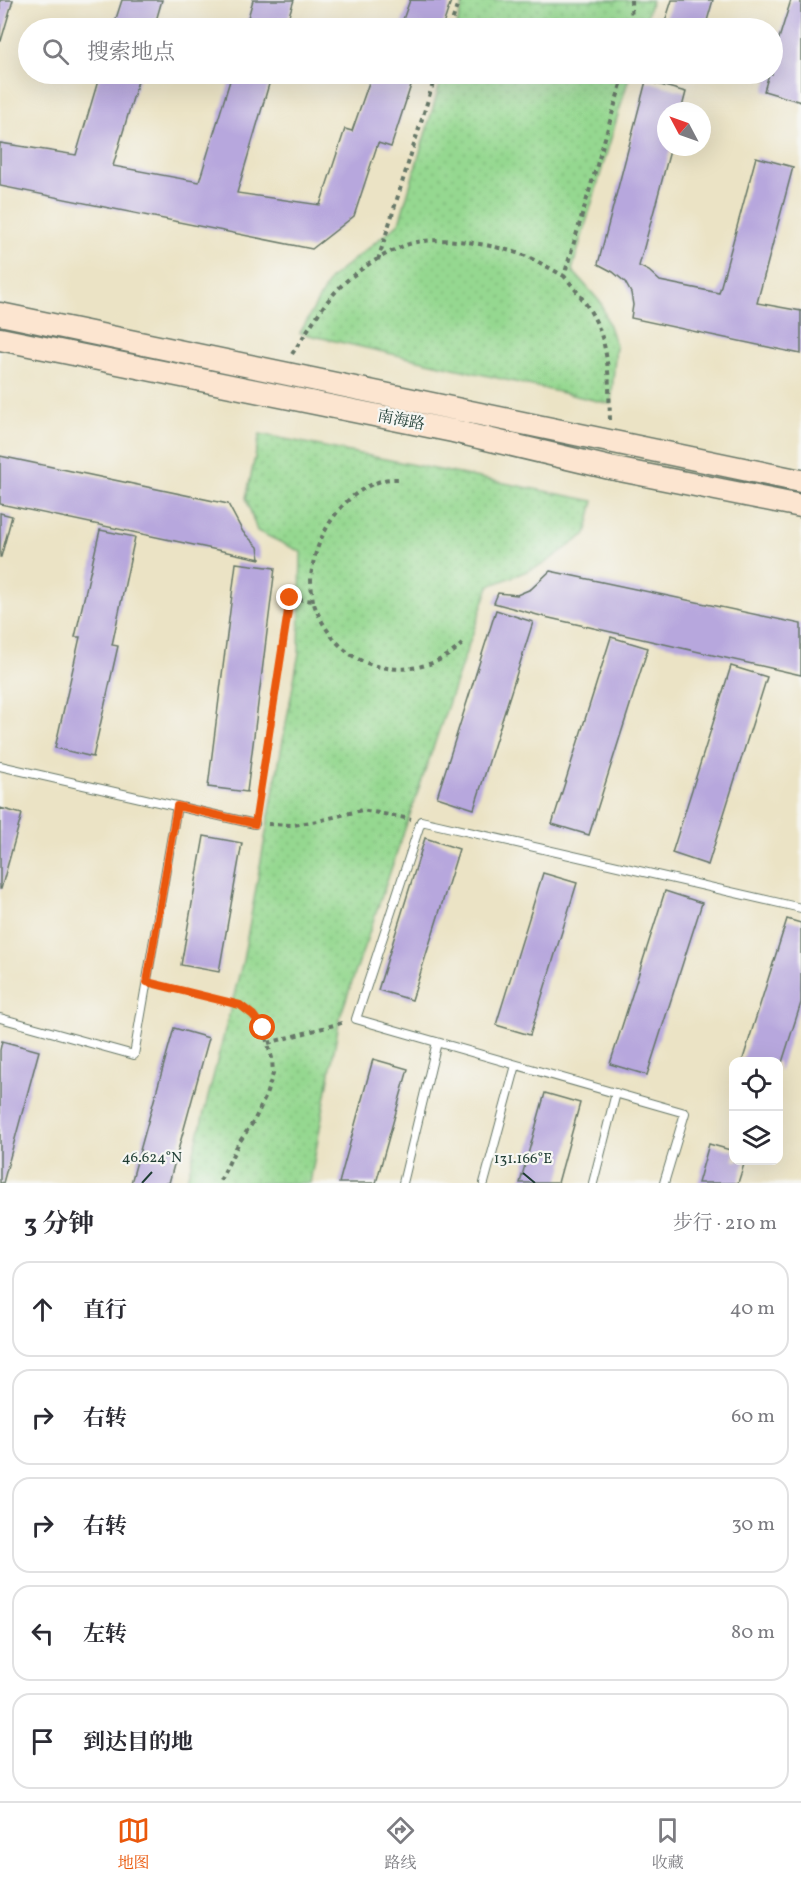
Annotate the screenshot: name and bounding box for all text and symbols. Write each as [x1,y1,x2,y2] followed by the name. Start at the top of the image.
[18,18,783,84] search box
[39,35,72,68] icon: search
[87,38,175,69] text: 搜索地点
[657,102,711,156] north arrow
[375,406,427,436] street label: 南海路
[276,584,302,610] route end
[249,1014,275,1040] route start
[729,1057,783,1165] map controls
[729,1057,783,1111] button: locate
[729,1111,783,1165] button: layers
[122,1148,182,1169] text: 46.624°N
[494,1149,552,1170] text: 131.166°E
[24,1207,94,1243] text: 3 分钟
[673,1210,777,1238] text: 步行 · 210 m
[26,1293,59,1326] icon: ahead
[730,1295,775,1323] text: 40 m
[83,1296,127,1327] text: 直行
[26,1401,59,1434] icon: right
[731,1403,775,1431] text: 60 m
[83,1404,127,1435] text: 右转
[26,1509,59,1542] icon: right
[731,1511,775,1539] text: 30 m
[83,1512,127,1543] text: 右转
[26,1617,59,1650] icon: left
[731,1619,775,1647] text: 80 m
[83,1620,127,1651] text: 左转
[26,1725,59,1758] icon: arrive
[83,1728,193,1759] text: 到达目的地
[117,1814,150,1875] tab: 地图
[384,1814,417,1875] tab: 路线
[651,1814,684,1875] tab: 收藏

